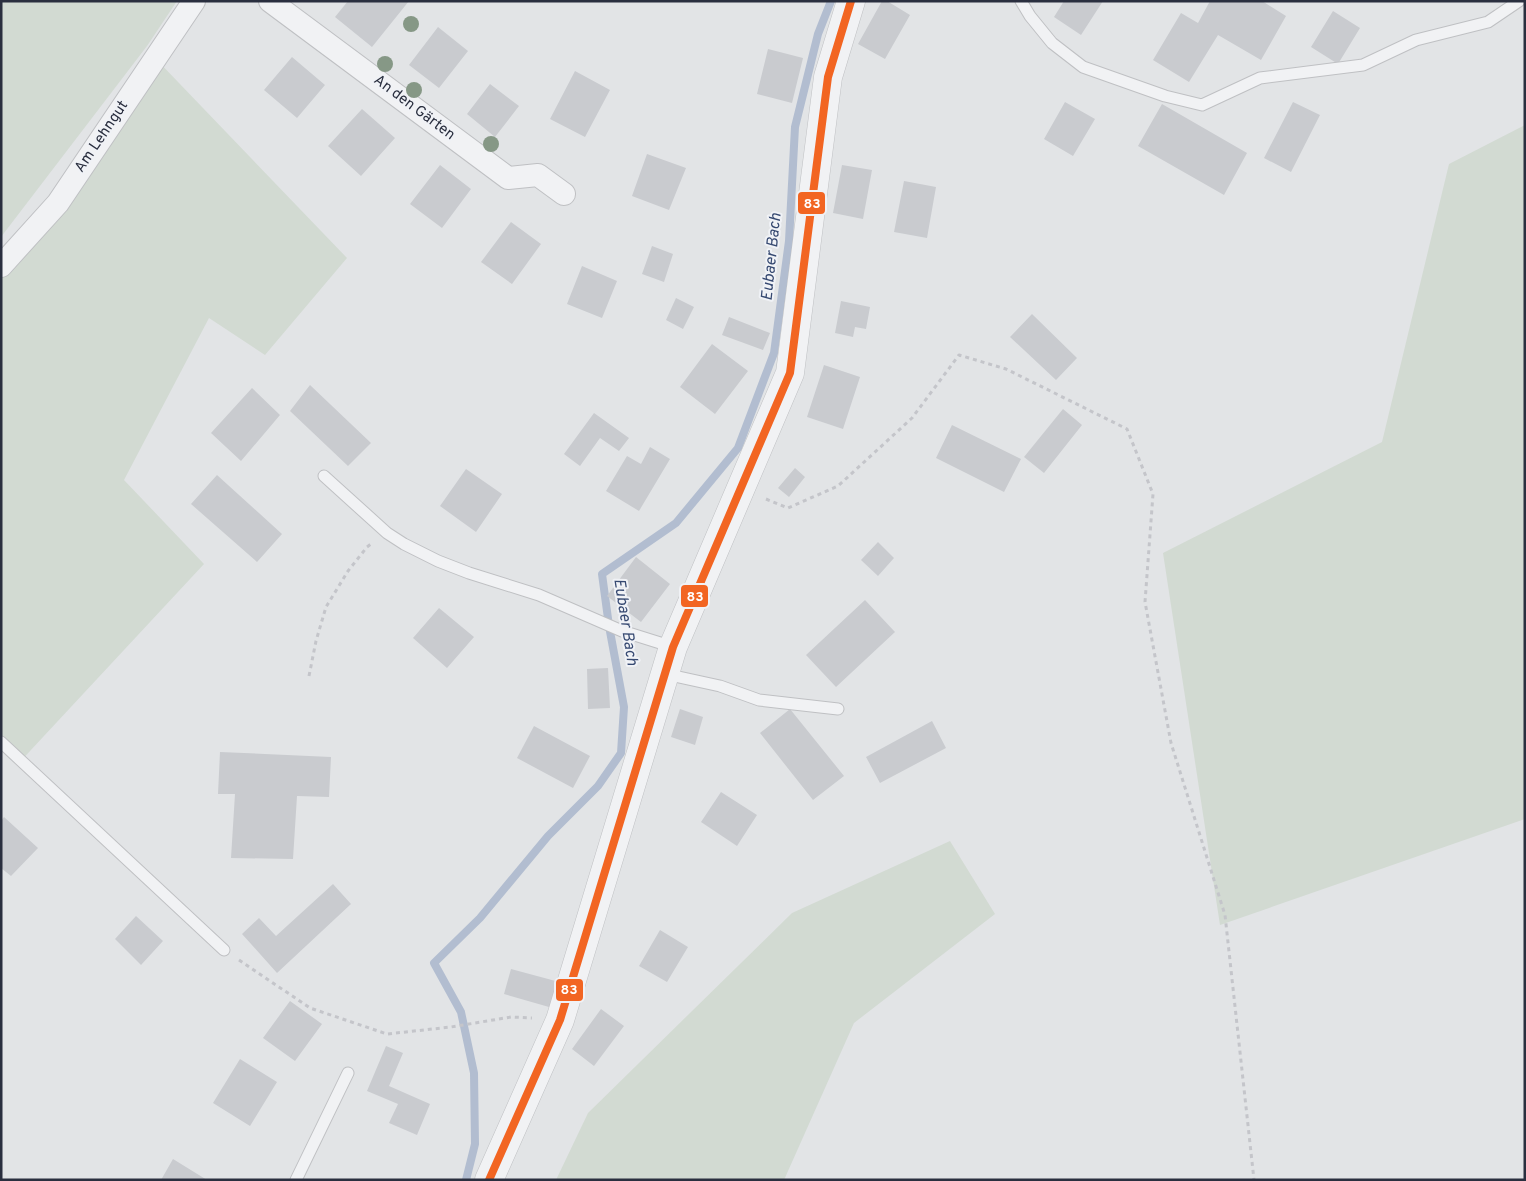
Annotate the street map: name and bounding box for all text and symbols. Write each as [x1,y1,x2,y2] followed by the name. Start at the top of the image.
[369,71,459,145] street label: An den Gärten
[71,97,133,177] street label: Am Lehngut
[797,191,826,215] line badge: 83
[803,196,821,213] text: 83
[757,212,787,302] water label: Eubaer Bach
[608,577,642,667] water label: Eubaer Bach
[680,584,709,608] line badge: 83
[686,589,704,606] text: 83
[555,978,584,1002] line badge: 83
[560,982,578,999] text: 83

